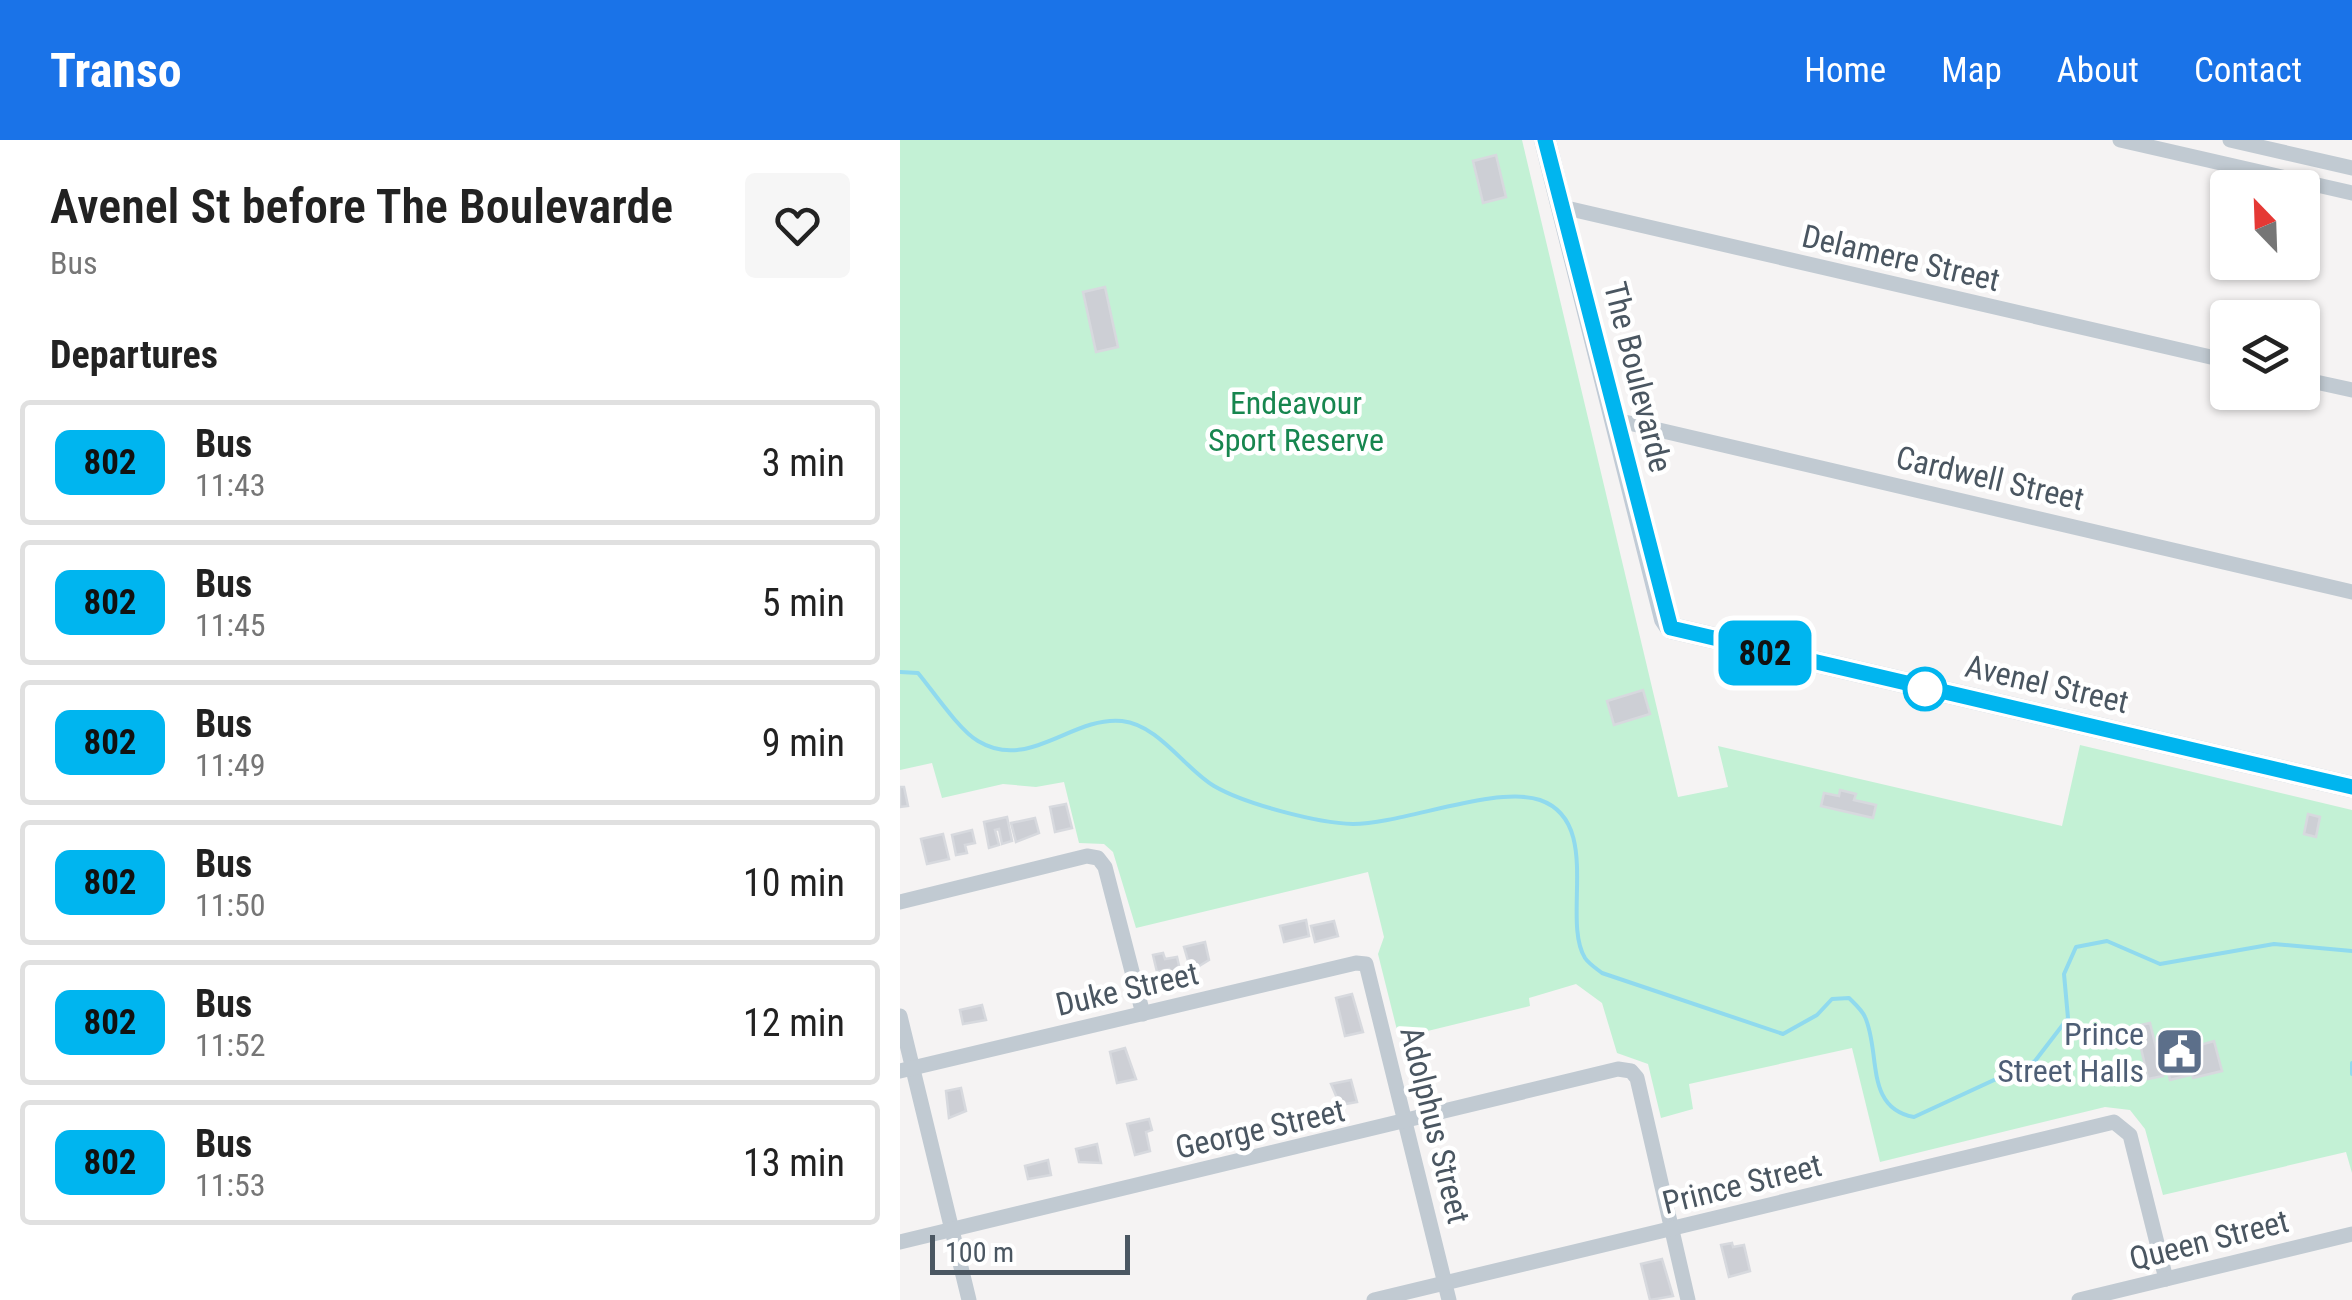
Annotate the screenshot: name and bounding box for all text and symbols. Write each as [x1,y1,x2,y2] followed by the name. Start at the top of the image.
[50,42,182,99] text: Transo
[1804,50,1886,91] text: Home
[1941,50,2002,91] text: Map
[2057,50,2139,91] text: About
[2194,50,2302,91] text: Contact
[2210,170,2320,280] north arrow
[2210,170,2320,410] map controls
[745,173,850,278] button: heart
[50,178,673,235] text: Avenel St before The Boulevarde
[1798,217,2004,299] street label: Delamere Street
[50,244,98,282] text: Bus
[1596,278,1680,476] street label: The Boulevarde
[2210,300,2320,410] button: layers
[50,333,218,377] text: Departures
[1208,384,1384,459] park label: Endeavour Sport Reserve
[195,422,252,466] text: Bus
[1892,438,2088,518] street label: Cardwell Street
[762,441,845,485] text: 3 min
[83,442,137,483] text: 802
[195,466,266,504] text: 11:43
[195,562,252,606] text: Bus
[762,581,845,625] text: 5 min
[83,582,137,623] text: 802
[195,606,266,644] text: 11:45
[1708,620,1822,686] line badge: 802
[1738,633,1792,674] text: 802
[1962,647,2132,721] street label: Avenel Street
[1904,668,1946,710] unlabelled marker
[195,702,252,746] text: Bus
[762,721,845,765] text: 9 min
[83,722,137,763] text: 802
[195,746,266,784] text: 11:49
[195,842,252,886] text: Bus
[743,861,845,905] text: 10 min
[83,862,137,903] text: 802
[195,886,266,924] text: 11:50
[1052,954,1202,1024] street label: Duke Street
[195,982,252,1026] text: Bus
[743,1001,845,1045] text: 12 min
[83,1002,137,1043] text: 802
[1997,1015,2144,1090] place label: Prince Street Halls
[1392,1023,1478,1227] street label: Adolphus Street
[195,1026,266,1064] text: 11:52
[2153,1026,2205,1078] public building icon: Prince Street Halls
[1172,1091,1348,1167] street label: George Street
[195,1122,252,1166] text: Bus
[743,1141,845,1185] text: 13 min
[83,1142,137,1183] text: 802
[1659,1146,1825,1222] street label: Prince Street
[195,1166,266,1204] text: 11:53
[2126,1202,2292,1278] street label: Queen Street
[930,1230,1130,1274] scale bar
[945,1236,1014,1269] text: 100 m

